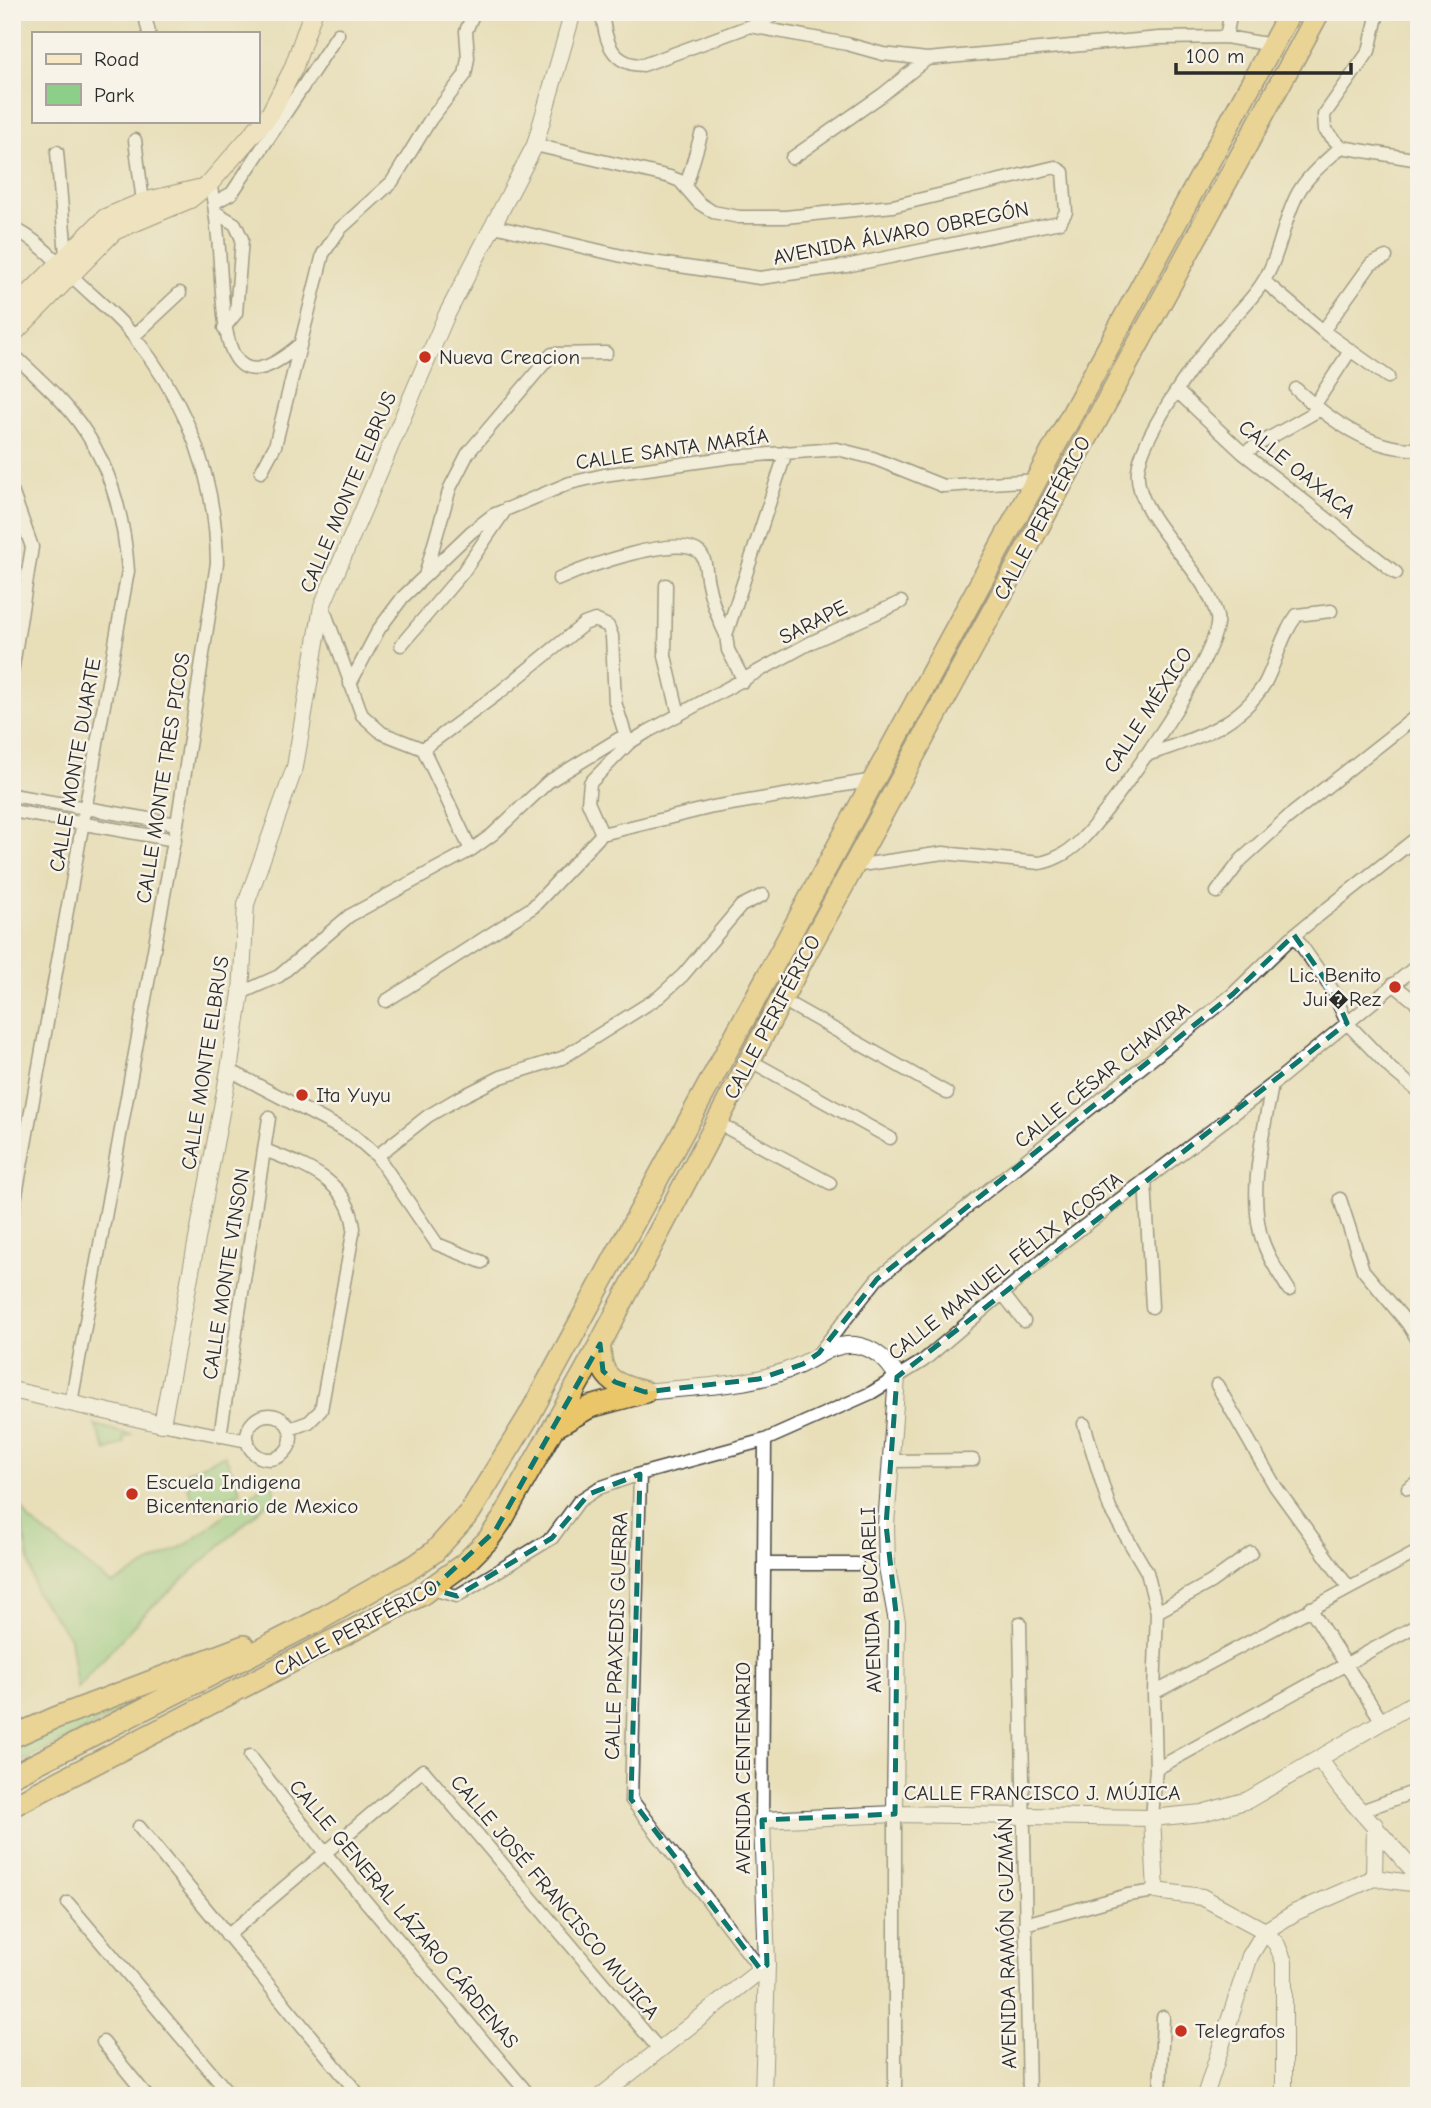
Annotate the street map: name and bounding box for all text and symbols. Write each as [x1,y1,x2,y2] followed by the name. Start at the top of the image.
[32,32,259,122] legend
[1176,32,1350,76] scale bar
[1186,44,1244,68] text: 100 m
[94,47,139,71] text: Road
[94,83,134,107] text: Park
[771,196,1031,270] street label: AVENIDA ÁLVARO OBREGÓN
[439,345,580,369] place label: Nueva Creacion
[417,349,433,365] marker: Nueva Creacion
[295,388,401,596] street label: CALLE MONTE ELBRUS
[1234,415,1360,523] street label: CALLE OAXACA
[574,424,770,474] street label: CALLE SANTA MARÍA
[989,432,1095,604] street label: CALLE PERIFÉRICO
[775,595,851,649] street label: SARAPE
[1099,643,1197,777] street label: CALLE MÉXICO
[131,651,195,905] street label: CALLE MONTE TRES PICOS
[44,656,106,874] street label: CALLE MONTE DUARTE
[719,931,825,1103] street label: CALLE PERIFÉRICO
[176,954,234,1172] street label: CALLE MONTE ELBRUS
[1289,963,1381,1011] place label: Lic. Benito Jui�Rez
[1387,979,1403,995] marker: Lic. Benito Jui�Rez
[1010,997,1194,1153] street label: CALLE CÉSAR CHAVIRA
[316,1083,391,1107] place label: Ita Yuyu
[294,1087,310,1103] marker: Ita Yuyu
[197,1167,255,1381] street label: CALLE MONTE VINSON
[883,1167,1127,1365] street label: CALLE MANUEL FÉLIX ACOSTA
[146,1470,358,1518] place label: Escuela Indigena Bicentenario de Mexico
[124,1486,140,1502] marker: Escuela Indigena Bicentenario de Mexico
[856,1507,886,1693] street label: AVENIDA BUCARELI
[600,1512,632,1760] street label: CALLE PRAXEDIS GUERRA
[270,1575,442,1681] street label: CALLE PERIFÉRICO
[731,1662,755,1874] street label: AVENIDA CENTENARIO
[446,1770,664,2024] street label: CALLE JOSÉ FRANCISCO MUJICA
[284,1775,524,2053] street label: CALLE GENERAL LÁZARO CÁRDENAS
[904,1781,1180,1805] street label: CALLE FRANCISCO J. MÚJICA
[993,1817,1021,2069] street label: AVENIDA RAMÓN GUZMÁN
[1195,2019,1285,2043] place label: Telegrafos
[1173,2023,1189,2039] marker: Telegrafos

